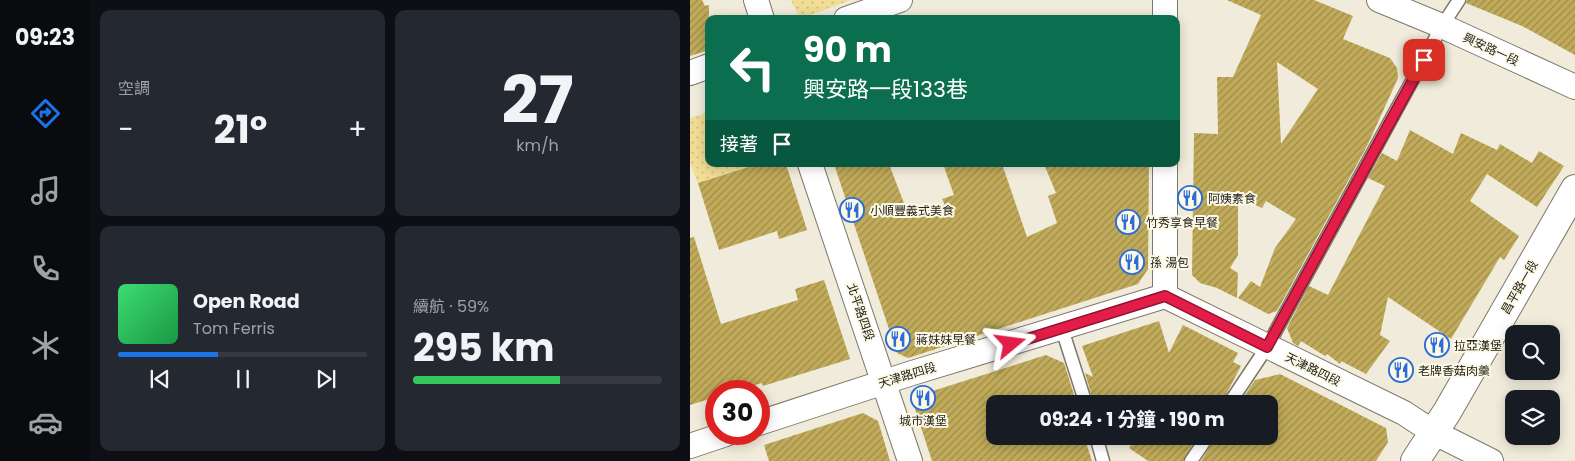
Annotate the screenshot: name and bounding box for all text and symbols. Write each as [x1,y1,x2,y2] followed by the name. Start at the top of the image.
[15,22,75,53] text: 09:23
[803,25,892,74] text: 90 m
[1460,29,1522,69] street label: 興安路一段
[720,35,785,100] icon: left
[1403,39,1445,81] pin
[1410,46,1438,74] icon: arrive
[502,55,573,146] text: 27
[803,74,968,105] text: 興安路一段133巷
[118,77,150,100] text: 空調
[28,96,63,131] icon: directions
[214,103,267,156] text: 21°
[118,110,133,149] text: −
[348,110,367,149] text: +
[768,130,796,158] icon: arrive
[720,131,758,158] text: 接著
[516,134,559,157] text: km/h
[28,173,63,208] icon: music
[1177,185,1203,211] restaurant icon: 阿姨素食
[1208,190,1256,207] place label: 阿姨素食
[839,197,865,223] restaurant icon: 小順豐義式美食
[870,202,954,219] place label: 小順豐義式美食
[1115,209,1141,235] restaurant icon: 竹秀享食早餐
[1146,214,1218,231] place label: 竹秀享食早餐
[1119,249,1145,275] restaurant icon: 孫 湯包
[28,251,63,286] icon: phone
[1150,254,1189,271] place label: 孫 湯包
[1497,257,1541,317] street label: 昌平路一段
[843,281,879,343] street label: 北平路四段
[193,288,300,315] text: Open Road
[413,295,489,318] text: 續航 · 59%
[193,317,275,340] text: Tom Ferris
[984,317,1036,369] position arrow
[413,321,555,374] text: 295 km
[1505,325,1560,445] map controls
[1505,325,1560,380] button: search
[885,326,911,352] restaurant icon: 蔣妹妹早餐
[28,328,63,363] icon: climate
[916,331,976,348] place label: 蔣妹妹早餐
[1424,332,1450,358] restaurant icon: 拉亞漢堡
[1454,337,1502,354] place label: 拉亞漢堡
[1282,348,1344,390] street label: 天津路四段
[1388,357,1414,383] restaurant icon: 老牌香菇肉羹
[876,358,938,392] street label: 天津路四段
[1418,362,1490,379] place label: 老牌香菇肉羹
[146,365,174,393] icon: previous
[229,365,257,393] icon: pause
[312,365,340,393] icon: next
[705,380,770,445] speed limit sign: 30
[910,385,936,411] restaurant icon: 城市漢堡
[1505,390,1560,445] button: layers
[28,405,63,440] icon: car
[1039,406,1225,433] text: 09:24 · 1 分鐘 · 190 m
[899,412,947,429] place label: 城市漢堡

